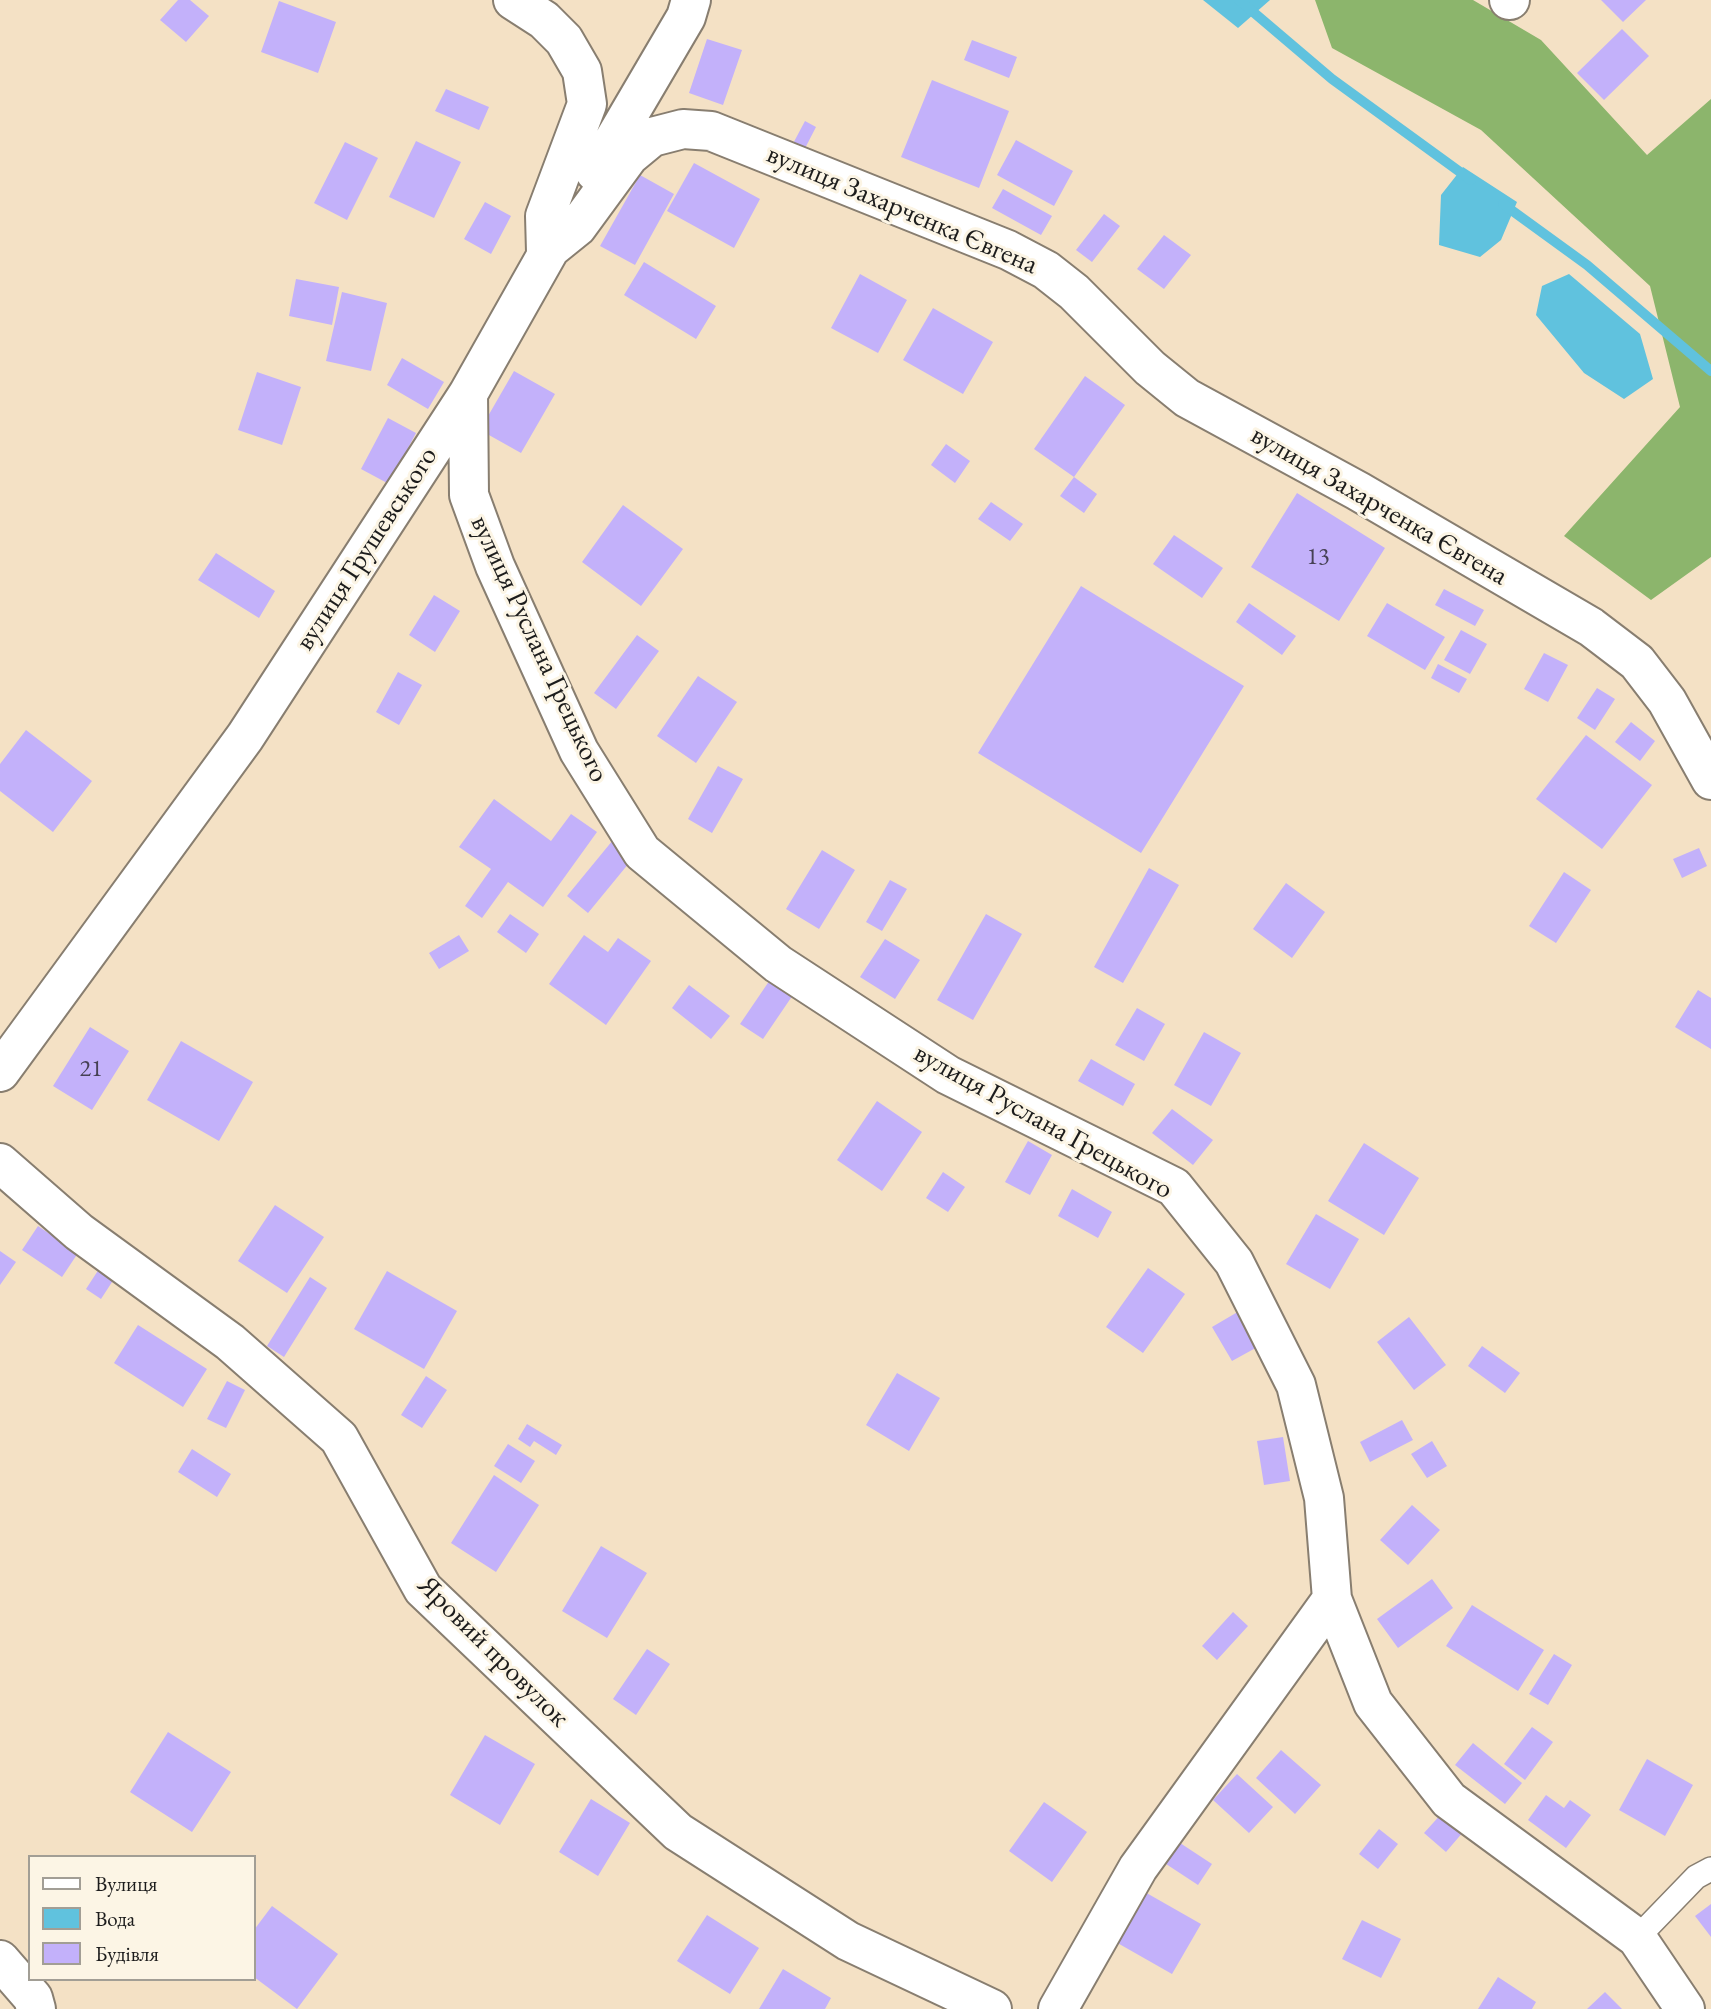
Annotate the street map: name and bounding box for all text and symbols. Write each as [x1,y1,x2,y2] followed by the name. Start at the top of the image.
[761,138,1043,282] street label: вулиця Захарченка Євгена
[1245,419,1513,593] street label: вулиця Захарченка Євгена
[289,441,445,657] street label: вулиця Грушевського
[462,510,616,788] street label: вулиця Руслана Грецького
[1306,543,1330,571] house number: 13
[908,1037,1178,1207] street label: вулиця Руслана Грецького
[79,1055,103,1083] house number: 21
[410,1569,576,1735] street label: Яровий провулок
[28,1855,256,1981] legend
[95,1870,157,1897] text: Вулиця
[95,1905,135,1932] text: Вода
[95,1940,159,1967] text: Будівля

